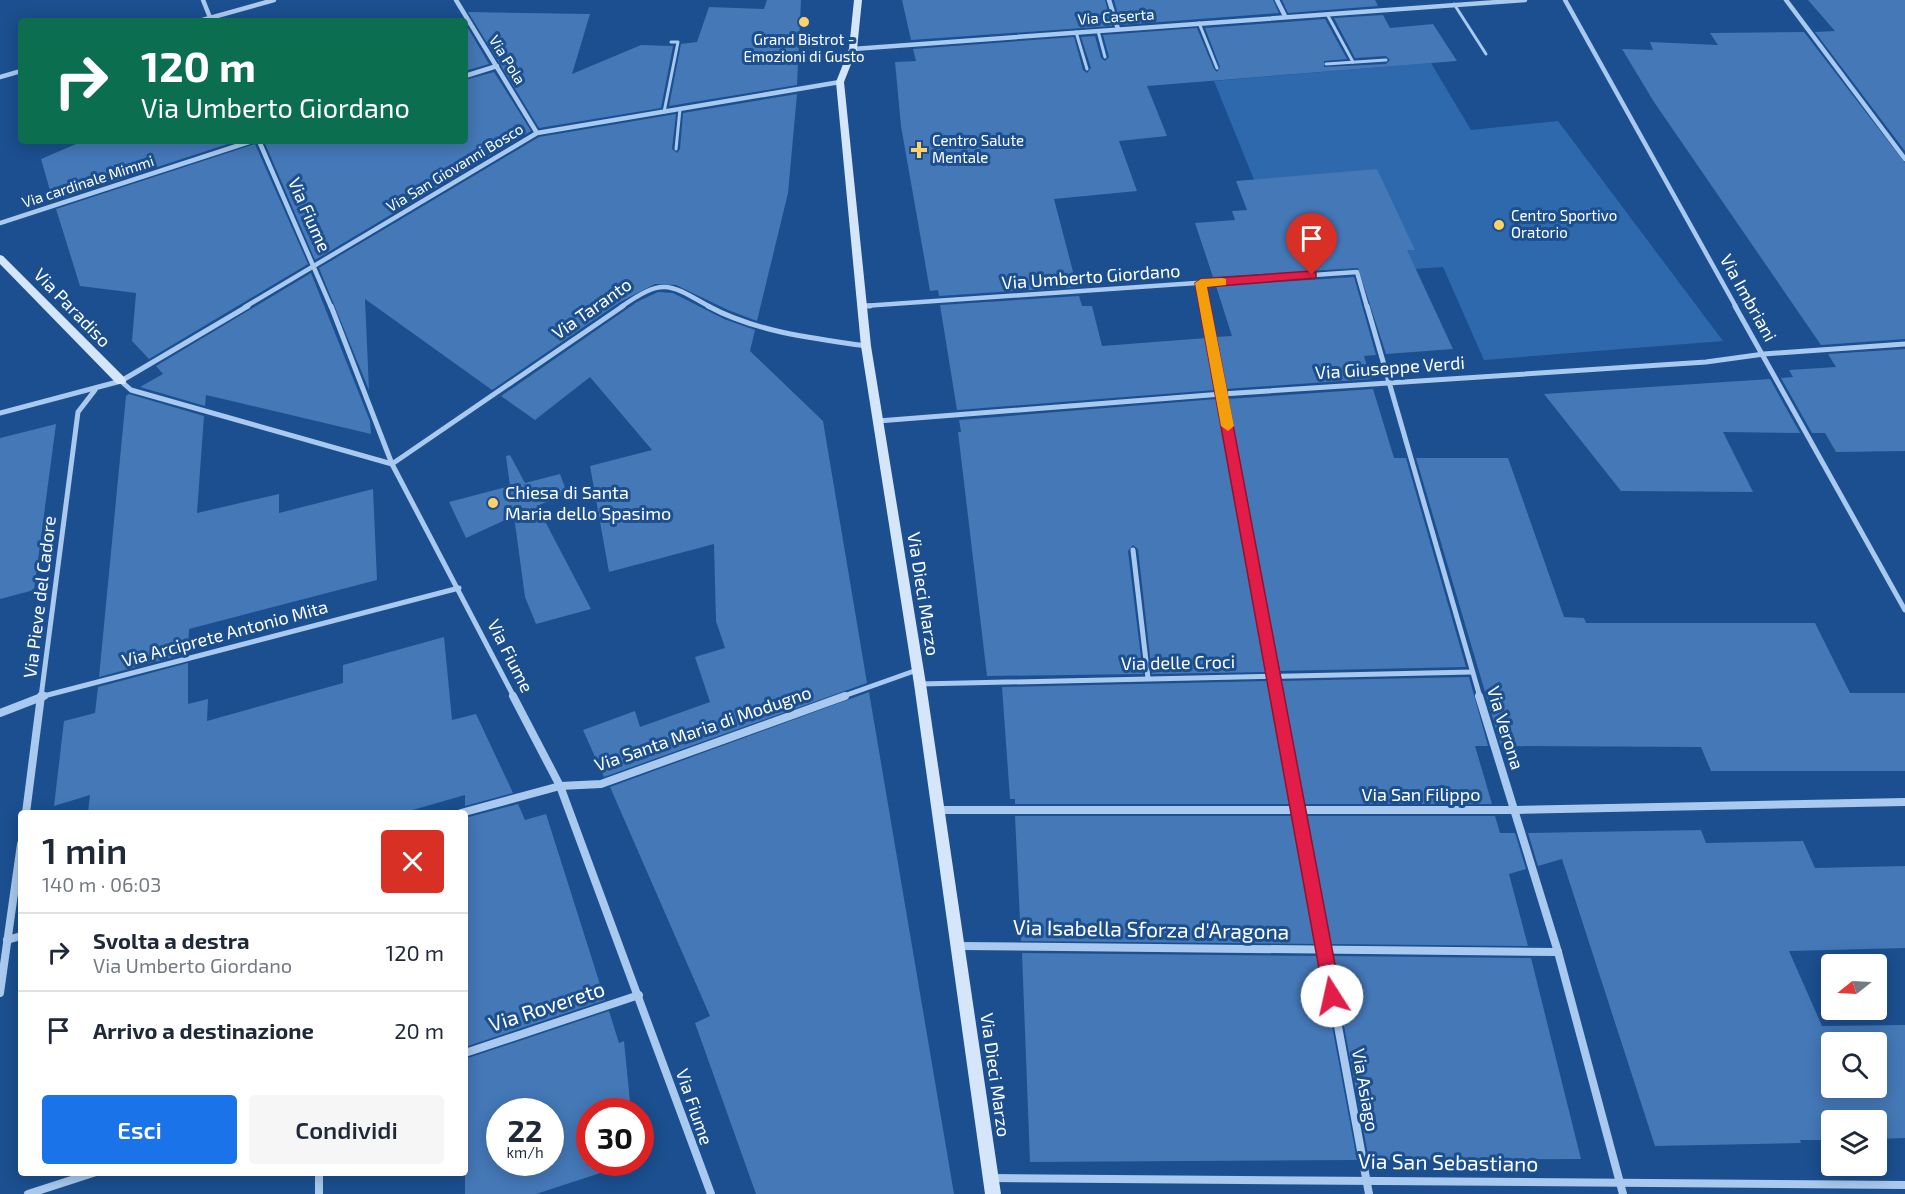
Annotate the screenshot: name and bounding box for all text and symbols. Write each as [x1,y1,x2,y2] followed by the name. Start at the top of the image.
[1077,4,1155,28] street label: Via Caserta
[797,15,811,29] marker: Grand Bistrot - Emozioni di Gusto
[743,30,865,65] place label: Grand Bistrot - Emozioni di Gusto
[486,32,530,87] street label: Via Pola
[141,40,256,90] text: 120 m
[42,42,120,120] icon: right
[141,91,410,123] text: Via Umberto Giordano
[383,119,526,215] street label: Via San Giovanni Bosco
[932,131,1024,166] place label: Centro Salute Mentale
[910,141,928,159] marker: Centro Salute Mentale
[19,151,156,211] street label: Via cardinale Mimmi
[284,174,336,255] street label: Via Fiume
[1511,206,1617,241] place label: Centro Sportivo Oratorio
[1286,213,1337,275] pin
[1492,218,1506,232] marker: Centro Sportivo Oratorio
[1295,222,1328,255] icon: arrive
[1716,250,1782,345] street label: Via Imbriani
[1001,259,1181,293] street label: Via Umberto Giordano
[30,263,116,351] street label: Via Paradiso
[547,273,635,344] street label: Via Taranto
[1314,351,1466,383] street label: Via Giuseppe Verdi
[505,481,671,524] place label: Chiesa di Santa Maria dello Spasimo
[486,496,500,510] marker: Chiesa di Santa Maria dello Spasimo
[18,514,60,679] street label: Via Pieve del Cadore
[903,530,945,657] street label: Via Dieci Marzo
[119,595,330,671] street label: Via Arciprete Antonio Mita
[483,615,539,696] street label: Via Fiume
[1121,650,1235,674] street label: Via delle Croci
[591,681,814,776] street label: Via Santa Maria di Modugno
[1483,683,1529,772] street label: Via Verona
[1362,783,1480,805] street label: Via San Filippo
[42,828,127,871] text: 1 min
[381,830,444,893] button: close
[42,872,161,896] text: 140 m · 06:03
[1013,914,1289,943] street label: Via Isabella Sforza d'Aragona
[93,927,250,953] text: Svolta a destra
[42,936,75,969] icon: right
[385,939,444,965] text: 120 m
[93,953,292,977] text: Via Umberto Giordano
[1821,954,1887,1020] north arrow
[1821,954,1887,1176] map controls
[1300,964,1364,1028] position arrow
[485,975,608,1036] street label: Via Rovereto
[976,1011,1016,1138] street label: Via Dieci Marzo
[42,1014,75,1047] icon: arrive
[93,1017,314,1043] text: Arrivo a destinazione
[394,1017,444,1043] text: 20 m
[1821,1032,1887,1098] button: search
[1348,1047,1384,1133] street label: Via Asiago
[672,1066,718,1148] street label: Via Fiume
[42,1095,237,1164] button: Esci
[249,1095,444,1164] button: Condividi
[576,1098,654,1176] speed limit sign: 30
[1821,1110,1887,1176] button: layers
[508,1112,542,1148] text: 22
[506,1143,544,1161] text: km/h
[1358,1147,1538,1176] street label: Via San Sebastiano

